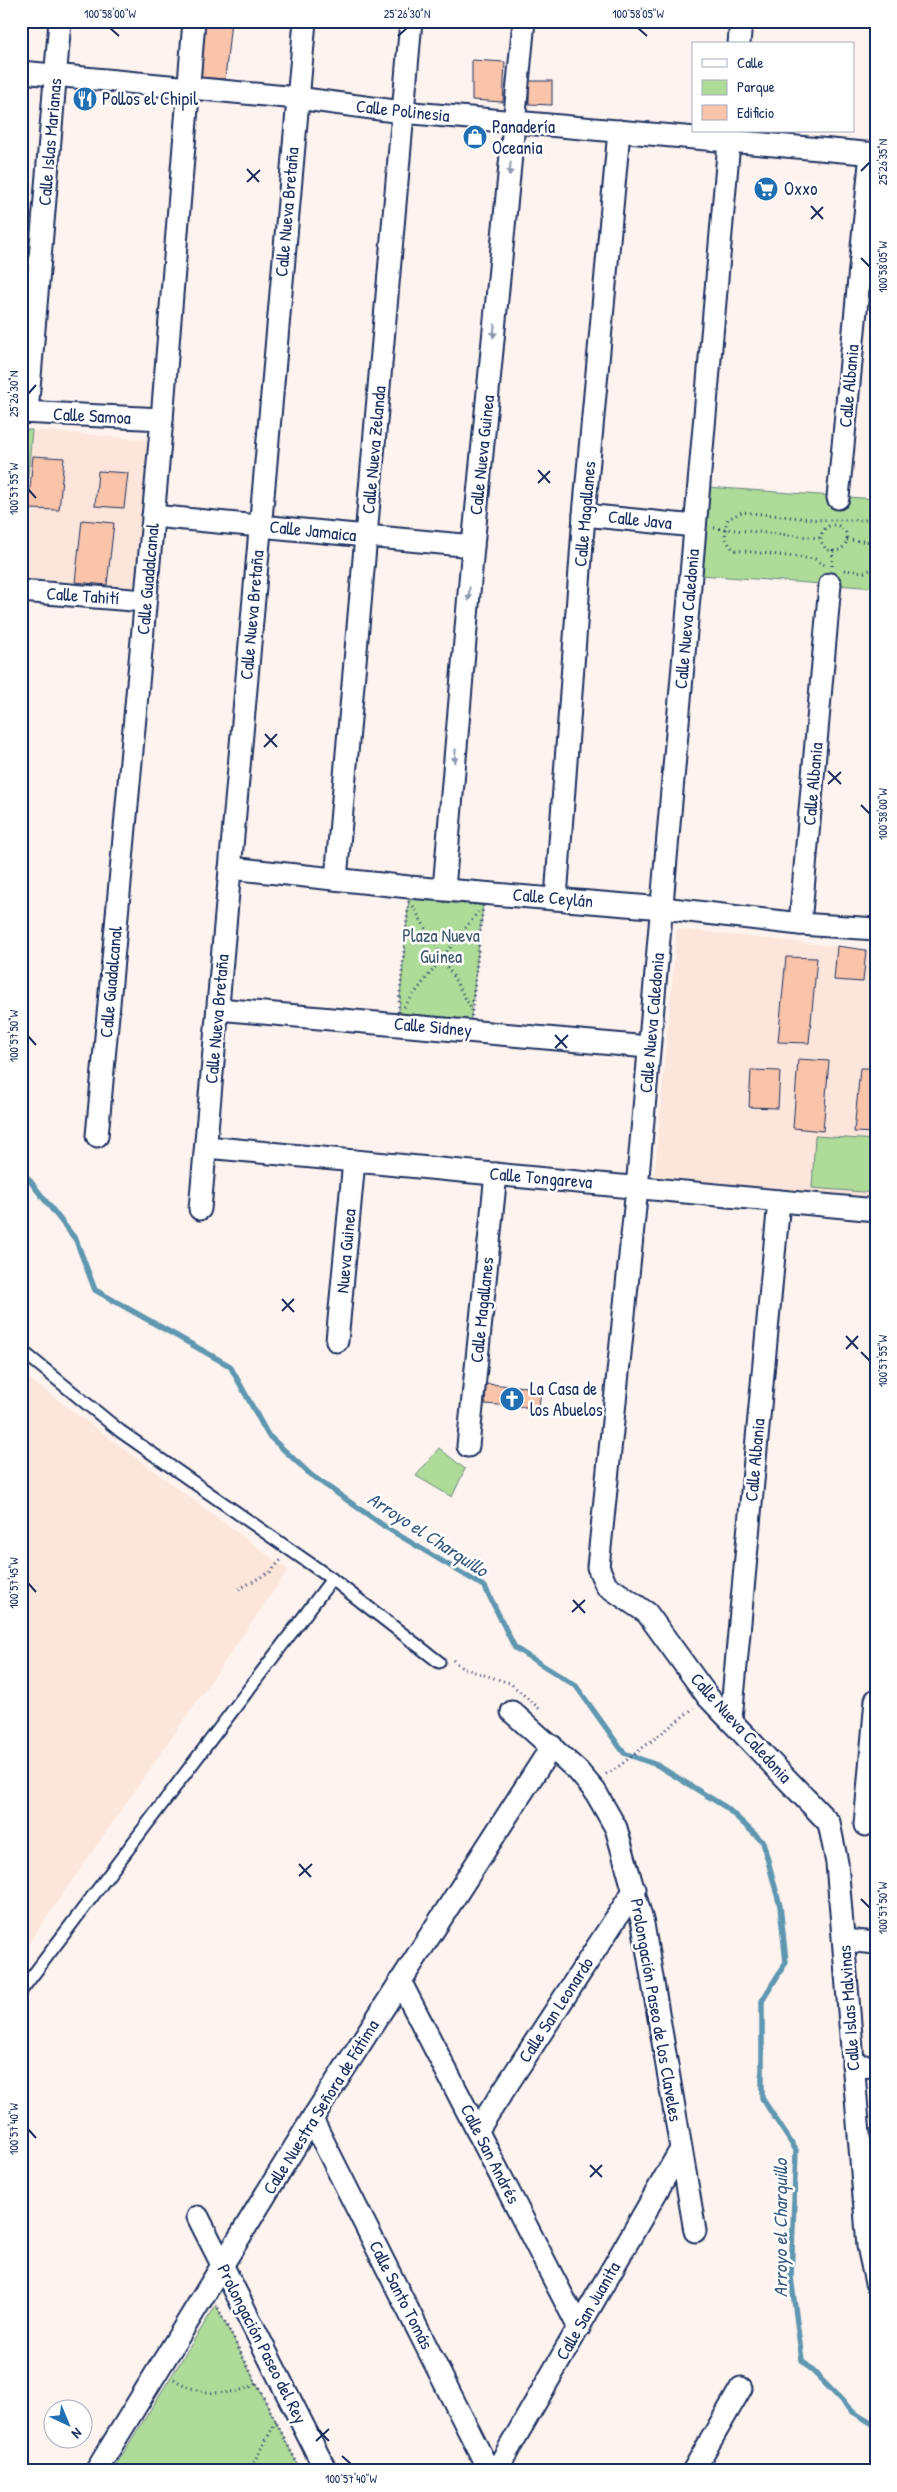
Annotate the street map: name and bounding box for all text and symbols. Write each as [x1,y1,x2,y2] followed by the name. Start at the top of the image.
[84,5,137,22] text: 100°58'00"W
[384,5,430,22] text: 25°26'30"N
[612,5,664,22] text: 100°58'05"W
[692,42,854,132] legend
[737,52,764,73] text: Calle
[737,76,775,97] text: Parque
[31,77,68,207] street label: Calle Islas Marianas
[72,86,98,112] restaurant icon: Pollos el Chipil
[102,86,198,111] place label: Pollos el Chipil
[355,93,451,128] street label: Calle Polinesia
[737,102,774,123] text: Edificio
[492,114,555,160] place label: Panadería Oceania
[462,124,488,150] shop icon: Panadería Oceania
[874,139,891,185] text: 25°26'35"N
[268,146,305,278] street label: Calle Nueva Bretaña
[506,162,514,178] one-way arrow
[753,176,779,202] supermarket icon: Oxxo
[784,176,817,201] place label: Oxxo
[874,241,891,293] text: 100°58'05"W
[490,323,498,339] one-way arrow
[832,343,865,429] street label: Calle Albania
[5,371,22,417] text: 25°26'30"N
[355,385,392,515] street label: Calle Nueva Zelanda
[463,394,500,516] street label: Calle Nueva Guinea
[52,401,132,430] street label: Calle Samoa
[567,460,602,568] street label: Calle Magallanes
[5,462,22,515] text: 100°57'55"W
[607,504,673,535] street label: Calle Java
[268,514,358,547] street label: Calle Jamaica
[130,522,165,636] street label: Calle Guadalcanal
[668,548,705,690] street label: Calle Nueva Caledonia
[233,549,270,681] street label: Calle Nueva Bretaña
[46,580,120,611] street label: Calle Tahití
[465,587,473,603] one-way arrow
[796,741,829,827] street label: Calle Albania
[451,749,459,765] one-way arrow
[874,787,891,840] text: 100°58'00"W
[512,882,594,913] street label: Calle Ceylán
[402,923,480,969] park label: Plaza Nueva Guinea
[93,925,128,1039] street label: Calle Guadalcanal
[633,952,670,1094] street label: Calle Nueva Caledonia
[198,953,235,1085] street label: Calle Nueva Bretaña
[5,1009,22,1062] text: 100°57'50"W
[393,1011,473,1042] street label: Calle Sidney
[489,1161,594,1194] street label: Calle Tongareva
[329,1208,362,1294] street label: Nueva Guinea
[464,1256,499,1364] street label: Calle Magallanes
[874,1334,891,1387] text: 100°57'55"W
[530,1376,603,1422] place label: La Casa de los Abuelos
[499,1386,525,1412] church icon: La Casa de los Abuelos
[738,1417,771,1503] street label: Calle Albania
[363,1485,494,1583] water label: Arroyo el Charquillo
[5,1557,22,1609] text: 100°57'45"W
[685,1667,798,1788] street label: Calle Nueva Caledonia
[874,1881,891,1934] text: 100°57'50"W
[625,1896,688,2124] street label: Prolongación Paseo de los Claveles
[832,1944,865,2072] street label: Calle Islas Malvinas
[512,1952,599,2067] street label: Calle San Leonardo
[257,2015,385,2199] street label: Calle Nuestra Señora de Fátima
[455,2100,526,2208] street label: Calle San Andrés
[5,2103,22,2155] text: 100°57'40"W
[767,2158,793,2297] water label: Arroyo el Charquillo
[363,2236,440,2353] street label: Calle Santo Tomás
[549,2257,626,2365] street label: Calle San Juanita
[211,2260,314,2428] street label: Prolongación Paseo del Rey
[42,2400,92,2450] north arrow
[68,2424,87,2444] text: N
[325,2470,377,2487] text: 100°57'40"W

